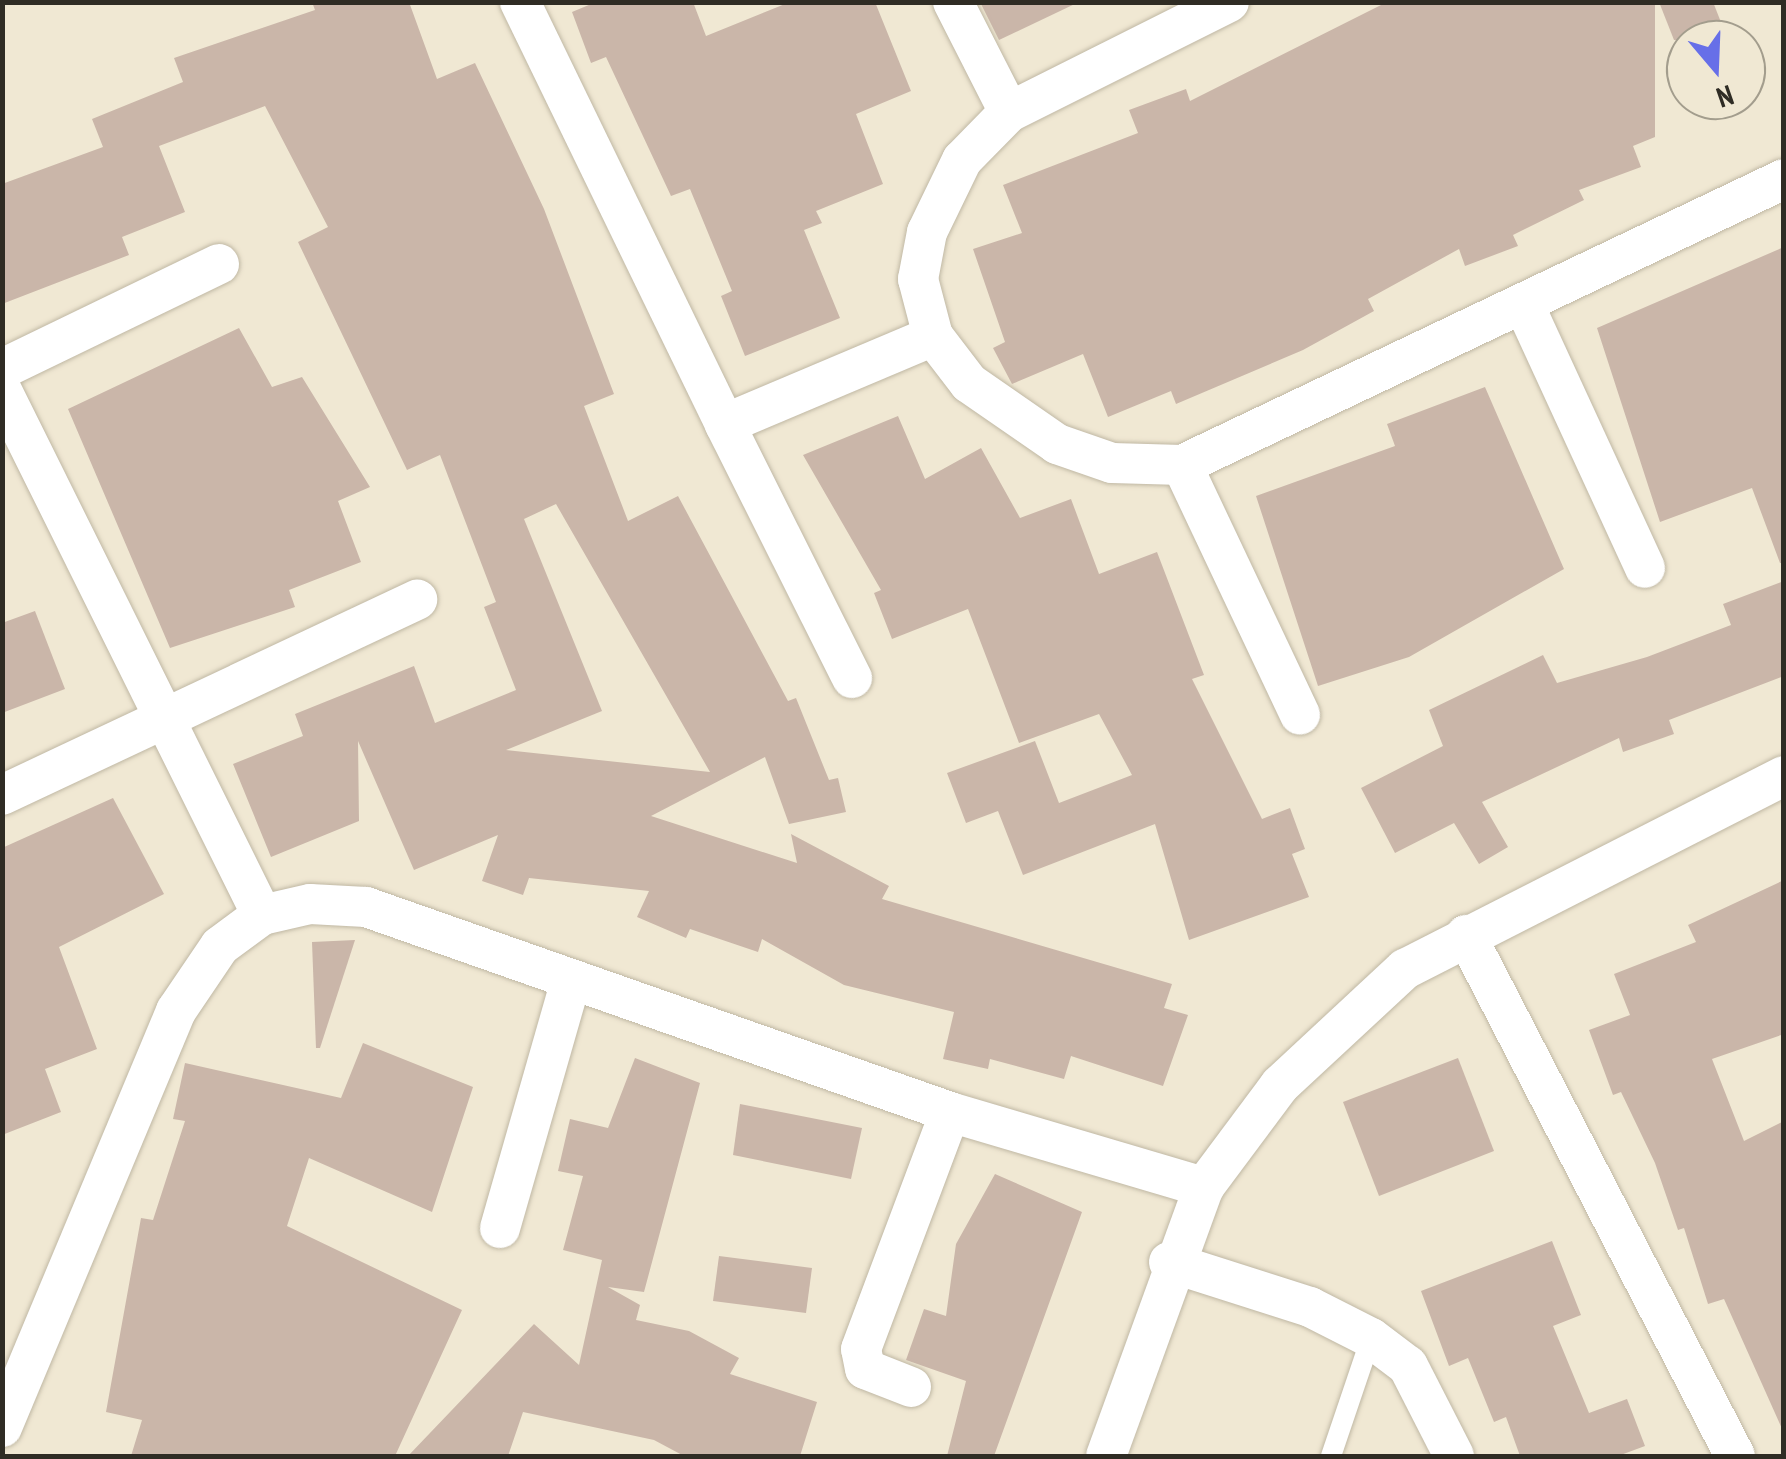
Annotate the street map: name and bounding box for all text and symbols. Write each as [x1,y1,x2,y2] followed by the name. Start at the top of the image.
[1666,20,1766,120] north arrow
[1712,77,1738,117] text: N

